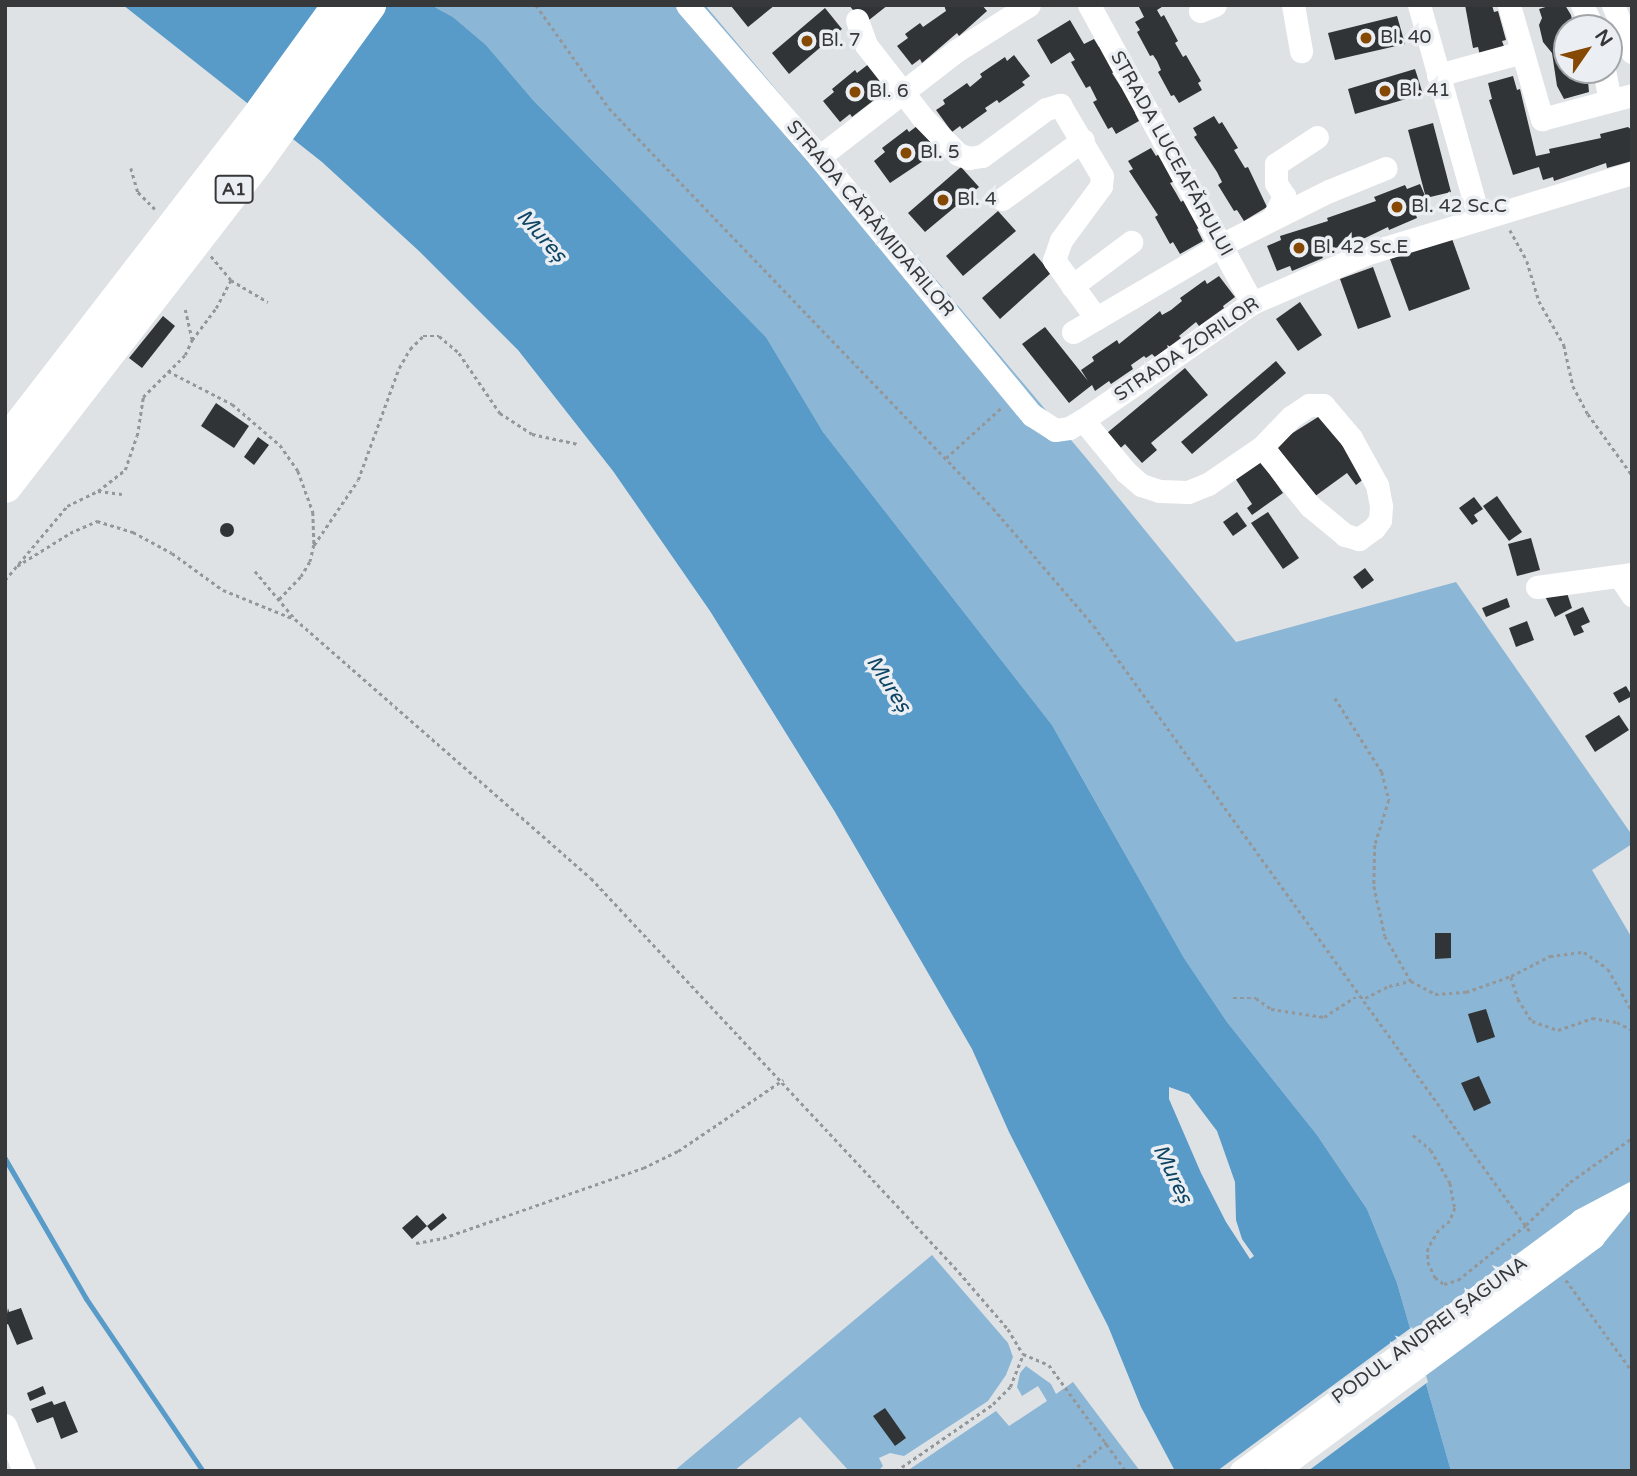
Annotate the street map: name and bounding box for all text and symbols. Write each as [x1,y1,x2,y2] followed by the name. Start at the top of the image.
[1553,14,1623,84] north arrow
[1590,26,1617,51] text: N
[1380,27,1432,49] place label: Bl. 40
[821,30,861,52] place label: Bl. 7
[1358,30,1374,46] marker: Bl. 40
[799,33,815,49] marker: Bl. 7
[1105,48,1237,260] street label: STRADA LUCEAFĂRULUI
[1399,80,1451,102] place label: Bl. 41
[869,81,909,103] place label: Bl. 6
[1377,83,1393,99] marker: Bl. 41
[847,84,863,100] marker: Bl. 6
[781,116,959,322] street label: STRADA CĂRĂMIDARILOR
[920,142,960,164] place label: Bl. 5
[898,145,914,161] marker: Bl. 5
[213,174,255,204] road number: A1
[957,189,997,211] place label: Bl. 4
[935,192,951,208] marker: Bl. 4
[1411,196,1507,218] place label: Bl. 42 Sc.C
[1389,199,1405,215] marker: Bl. 42 Sc.C
[511,204,571,268] water label: Mureș
[1313,237,1408,259] place label: Bl. 42 Sc.E
[1291,240,1307,256] marker: Bl. 42 Sc.E
[1110,293,1264,407] street label: STRADA ZORILOR
[860,651,916,717] water label: Mureș
[1147,1140,1197,1208] water label: Mureș
[1328,1252,1532,1410] street label: PODUL ANDREI ȘAGUNA

